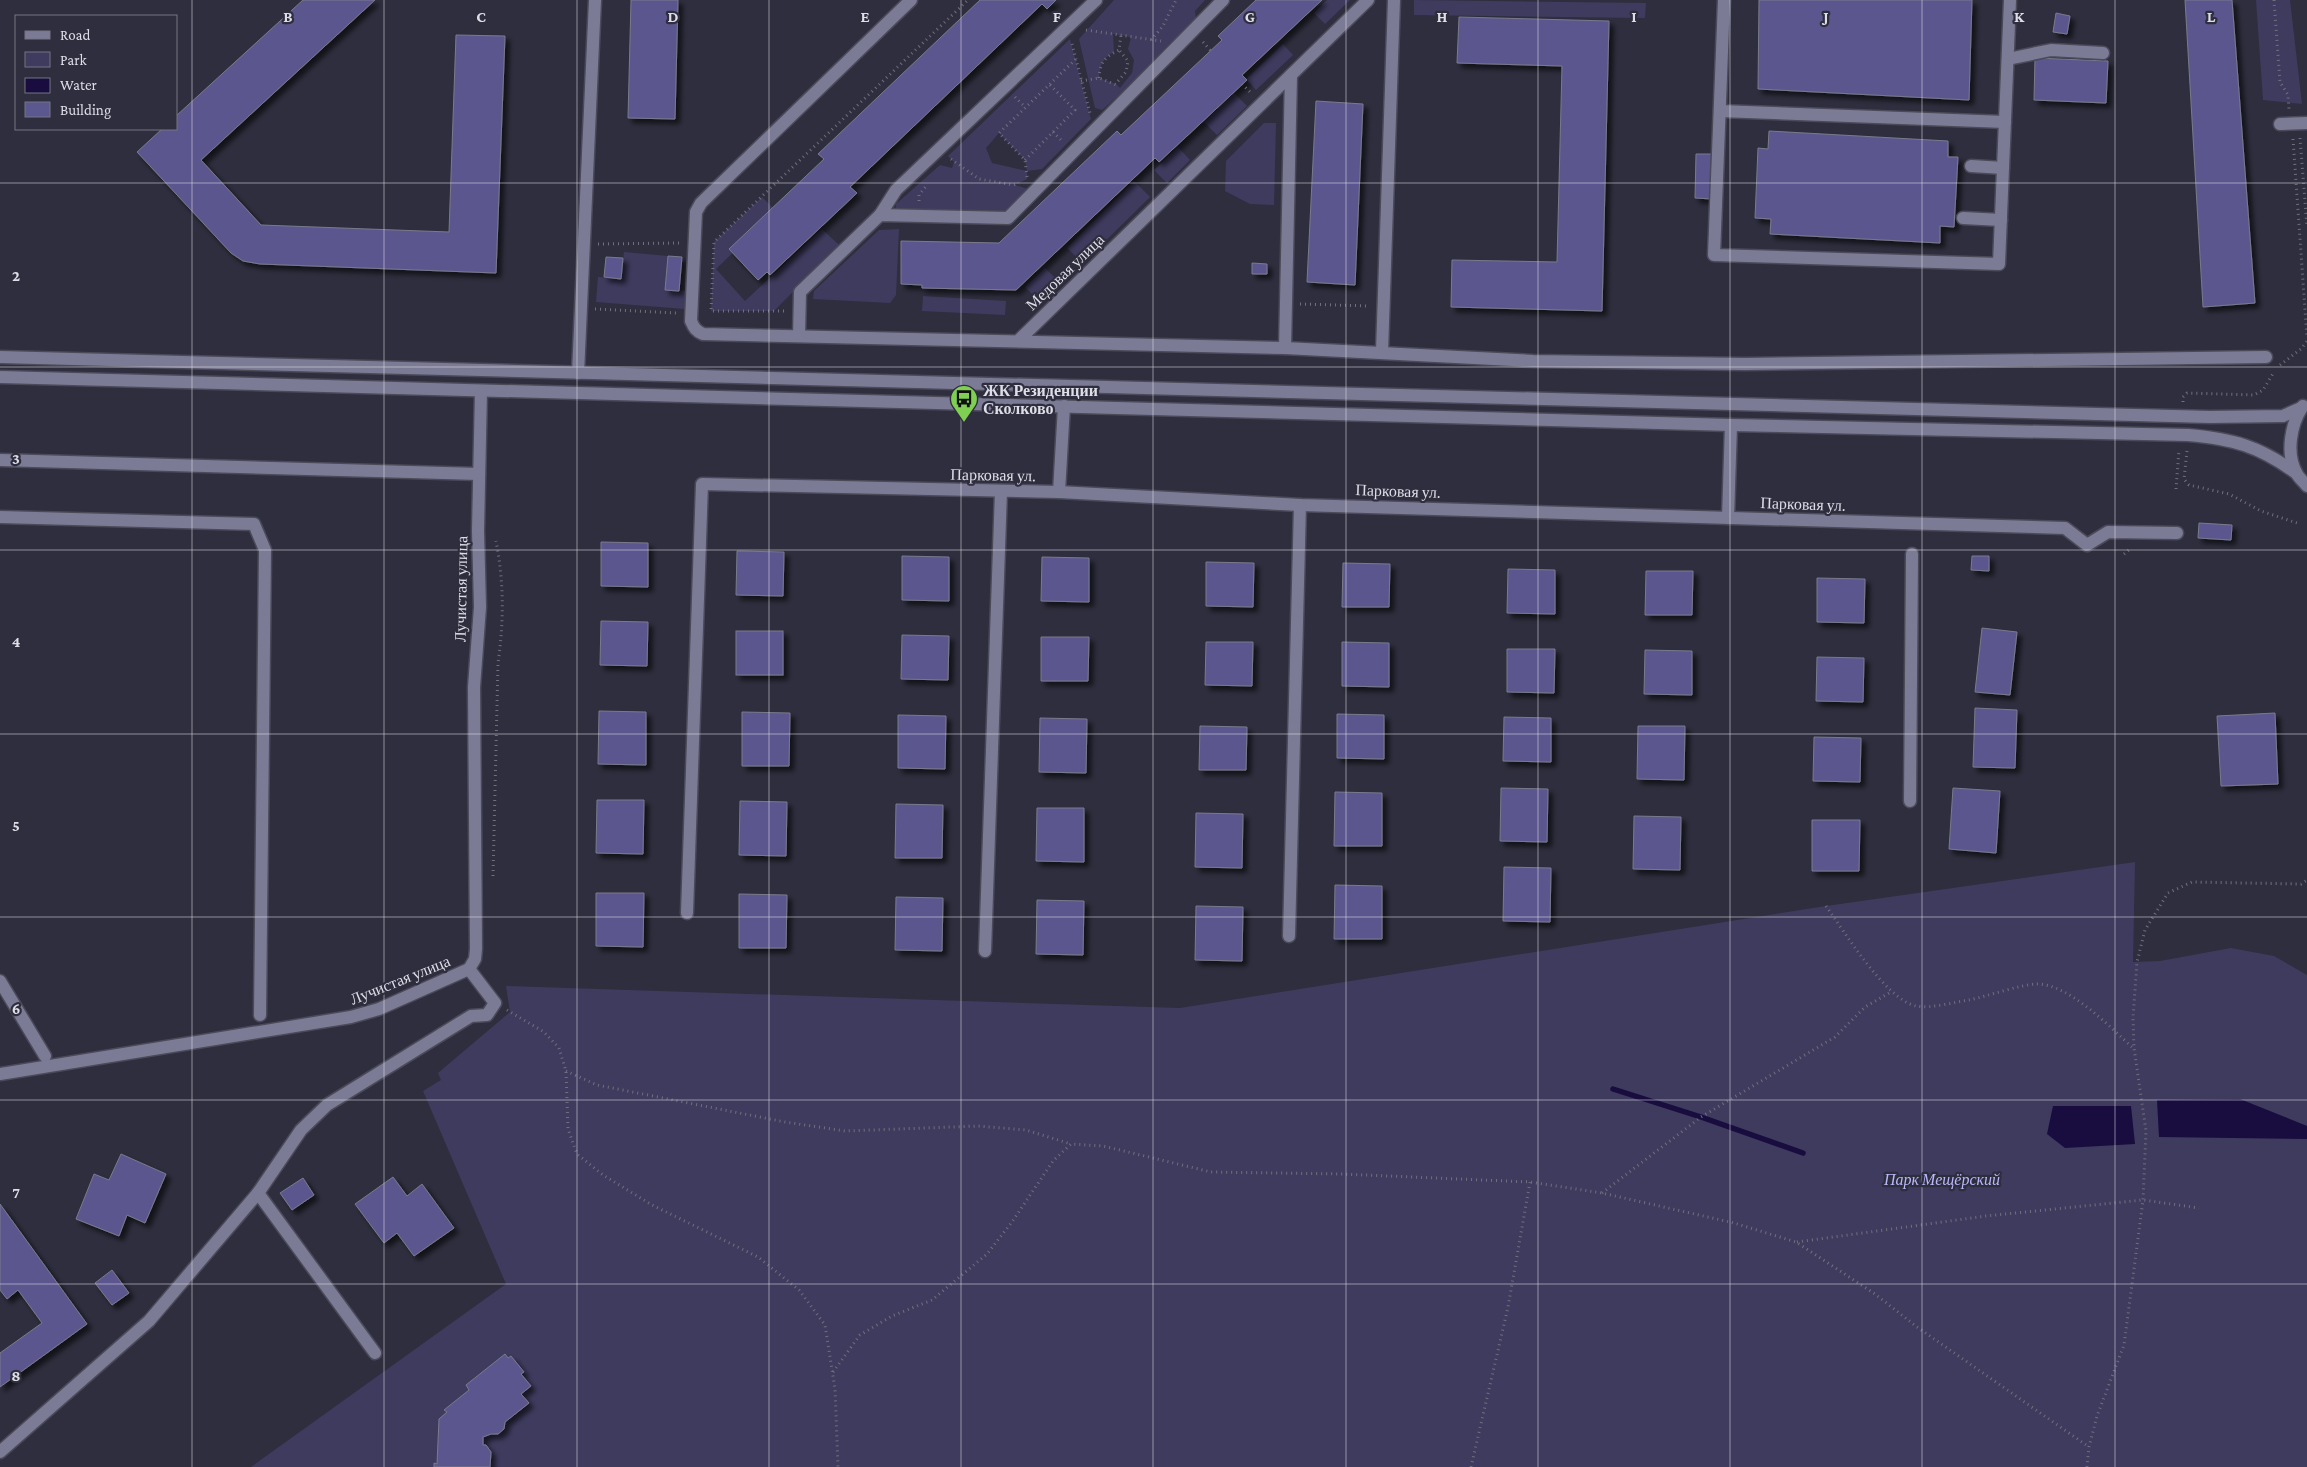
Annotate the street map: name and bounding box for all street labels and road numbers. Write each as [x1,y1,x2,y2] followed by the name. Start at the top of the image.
[1023,231,1108,314] street label: Медовая улица
[950,466,1036,485] street label: Парковая ул.
[1355,481,1441,502] street label: Парковая ул.
[1760,494,1846,515] street label: Парковая ул.
[452,536,471,642] street label: Лучистая улица
[348,952,453,1009] street label: Лучистая улица

